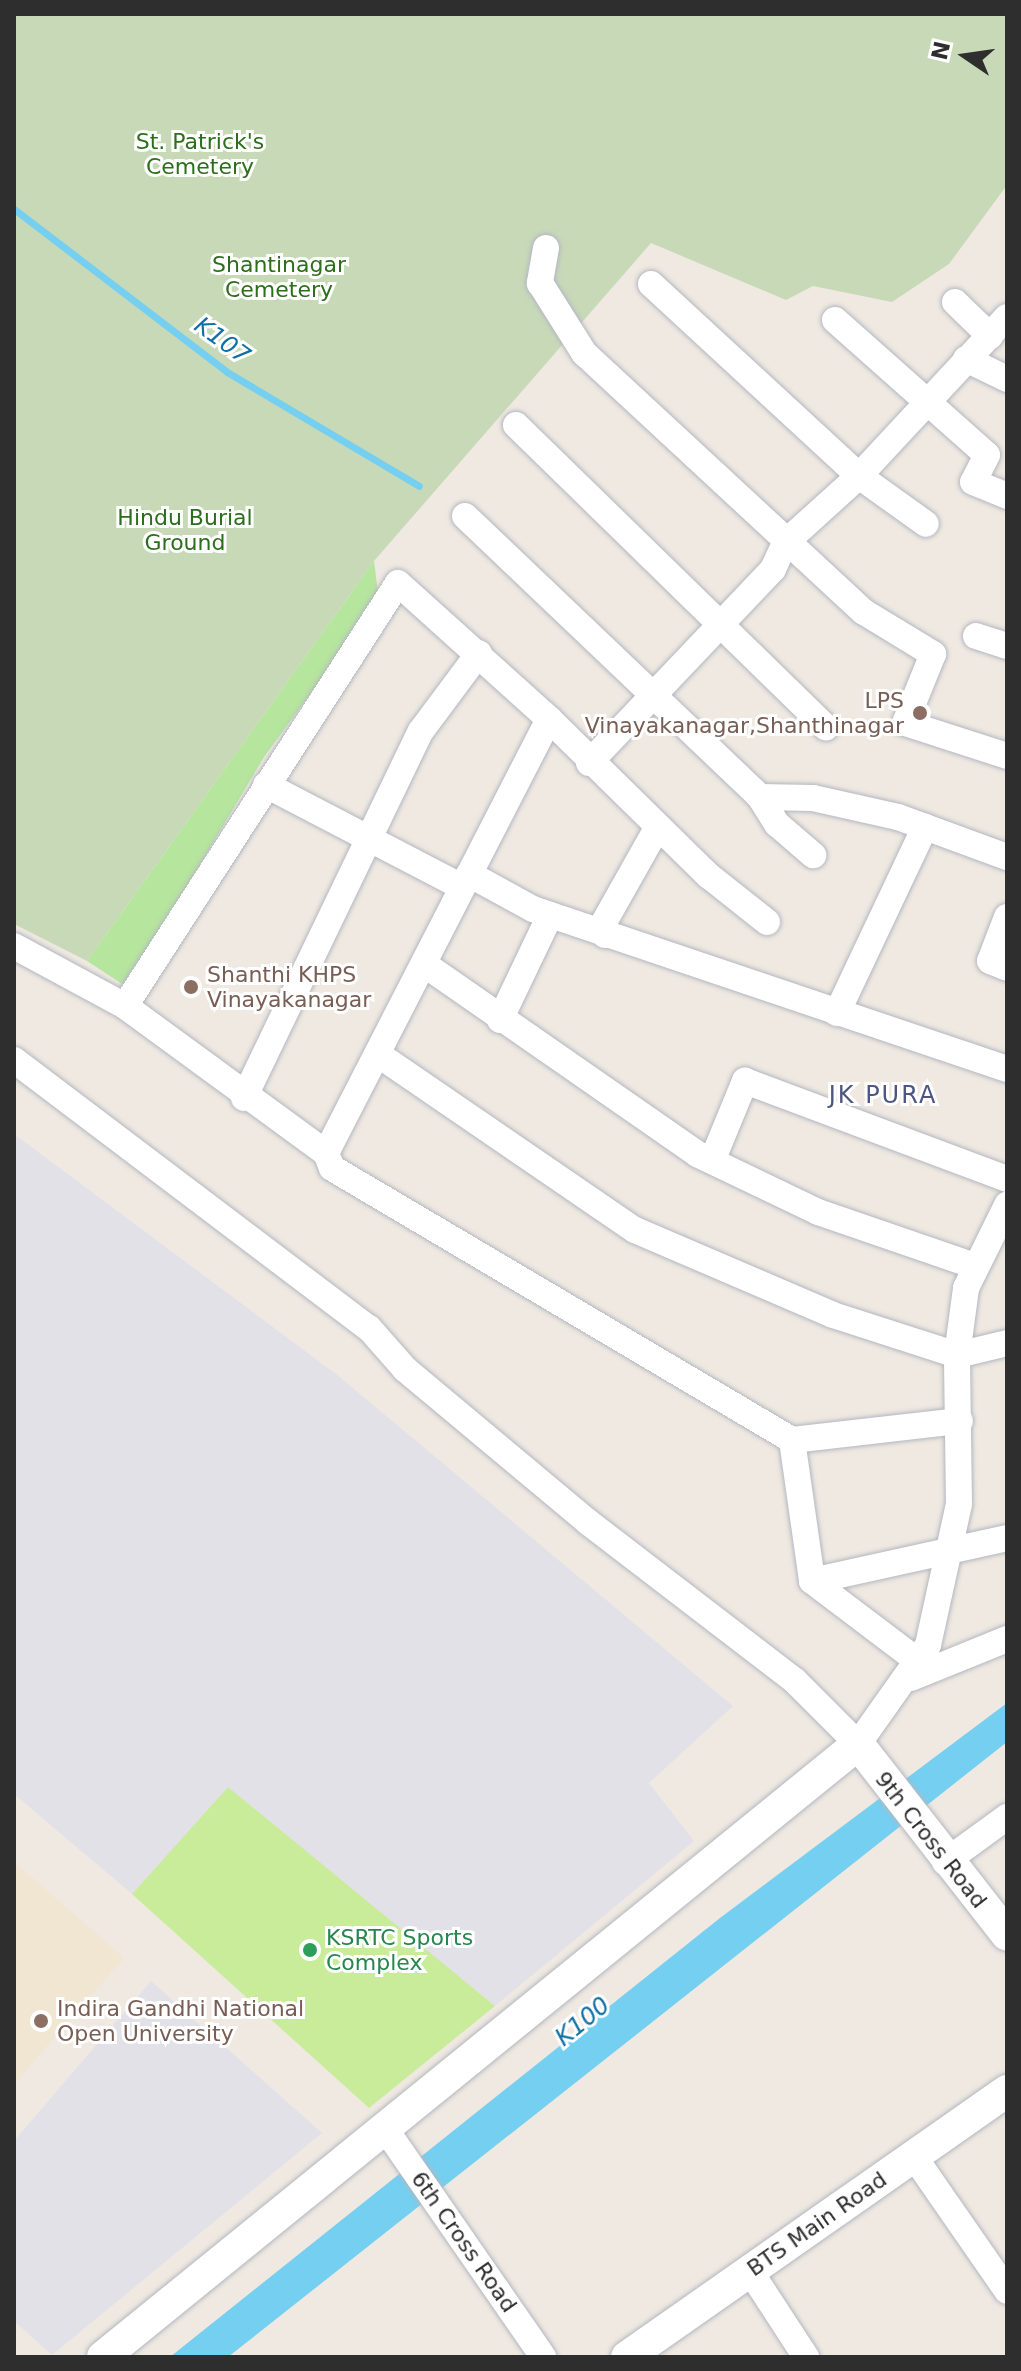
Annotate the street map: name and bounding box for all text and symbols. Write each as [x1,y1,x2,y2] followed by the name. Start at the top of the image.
[925,16,1005,96] north arrow
[927,39,955,62] text: N
[136,128,264,180] park label: St. Patrick's Cemetery
[212,251,346,302] park label: Shantinagar Cemetery
[189,311,255,371] water label: K107
[117,504,253,556] park label: Hindu Burial Ground
[585,687,904,738] place label: LPS Vinayakanagar,Shanthinagar
[911,704,929,722] marker: LPS Vinayakanagar,Shanthinagar
[207,961,371,1012] place label: Shanthi KHPS Vinayakanagar
[182,978,200,996] marker: Shanthi KHPS Vinayakanagar
[829,1082,937,1110] district label: JK PURA
[869,1766,993,1914] street label: 9th Cross Road
[326,1924,473,1976] place label: KSRTC Sports Complex
[301,1941,319,1959] marker: KSRTC Sports Complex
[550,1991,616,2053] water label: K100
[57,1995,304,2046] place label: Indira Gandhi National Open University
[32,2012,50,2030] marker: Indira Gandhi National Open University
[406,2166,522,2318] street label: 6th Cross Road
[742,2166,892,2282] street label: BTS Main Road

